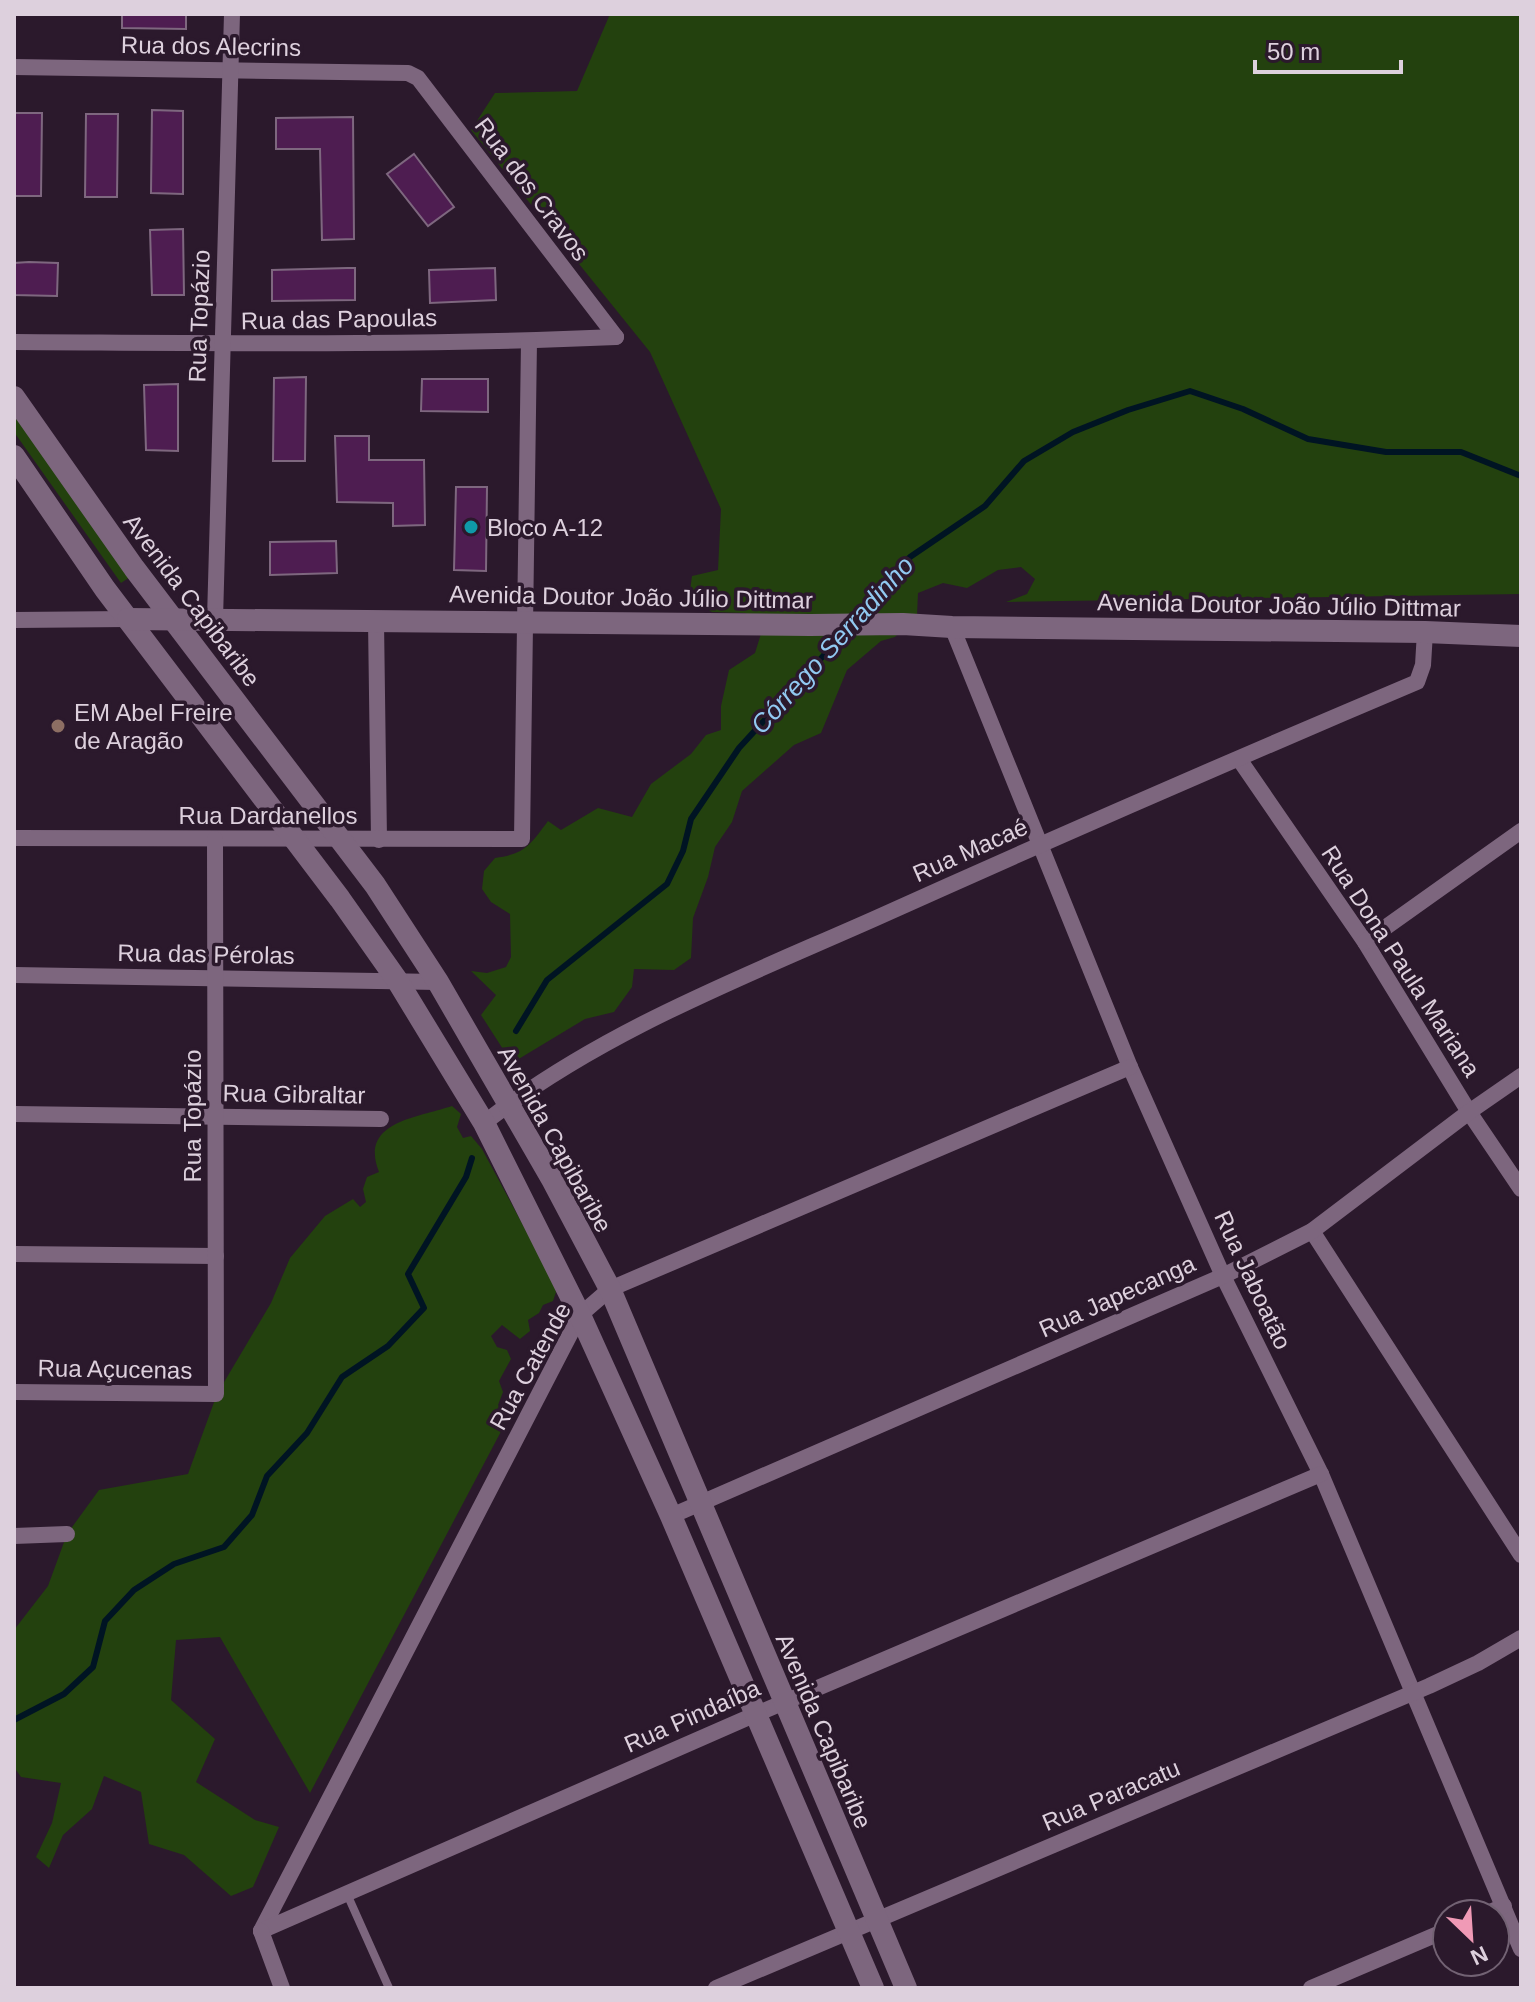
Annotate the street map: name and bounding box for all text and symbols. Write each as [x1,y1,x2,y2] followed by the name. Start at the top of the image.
[1255,24,1401,74] scale bar
[121,31,301,61] street label: Rua dos Alecrins
[1267,38,1320,65] text: 50 m
[469,112,595,266] street label: Rua dos Cravos
[183,249,215,383] street label: Rua Topázio
[241,304,437,334] street label: Rua das Papoulas
[118,508,266,692] street label: Avenida Capibaribe
[487,514,603,541] place label: Bloco A-12
[462,518,480,536] marker: Bloco A-12
[744,550,920,740] water label: Córrego Serradinho
[449,580,813,614] street label: Avenida Doutor João Júlio Dittmar
[1097,588,1461,622] street label: Avenida Doutor João Júlio Dittmar
[74,699,233,754] place label: EM Abel Freire de Aragão
[49,717,67,735] marker: EM Abel Freire de Aragão
[179,802,357,829] street label: Rua Dardanellos
[908,813,1032,887] street label: Rua Macaé
[1316,841,1486,1082] street label: Rua Dona Paula Mariana
[117,939,295,969] street label: Rua das Pérolas
[493,1041,617,1237] street label: Avenida Capibaribe
[179,1050,206,1182] street label: Rua Topázio
[222,1079,366,1109] street label: Rua Gibraltar
[1209,1207,1297,1353] street label: Rua Jaboatão
[1035,1249,1200,1343] street label: Rua Japecanga
[484,1298,576,1434] street label: Rua Catende
[37,1354,193,1384] street label: Rua Açucenas
[771,1630,877,1832] street label: Avenida Capibaribe
[620,1674,765,1758] street label: Rua Pindaíba
[1038,1754,1184,1836] street label: Rua Paracatu
[1431,1898,1511,1978] north arrow
[1467,1941,1492,1970] text: N

